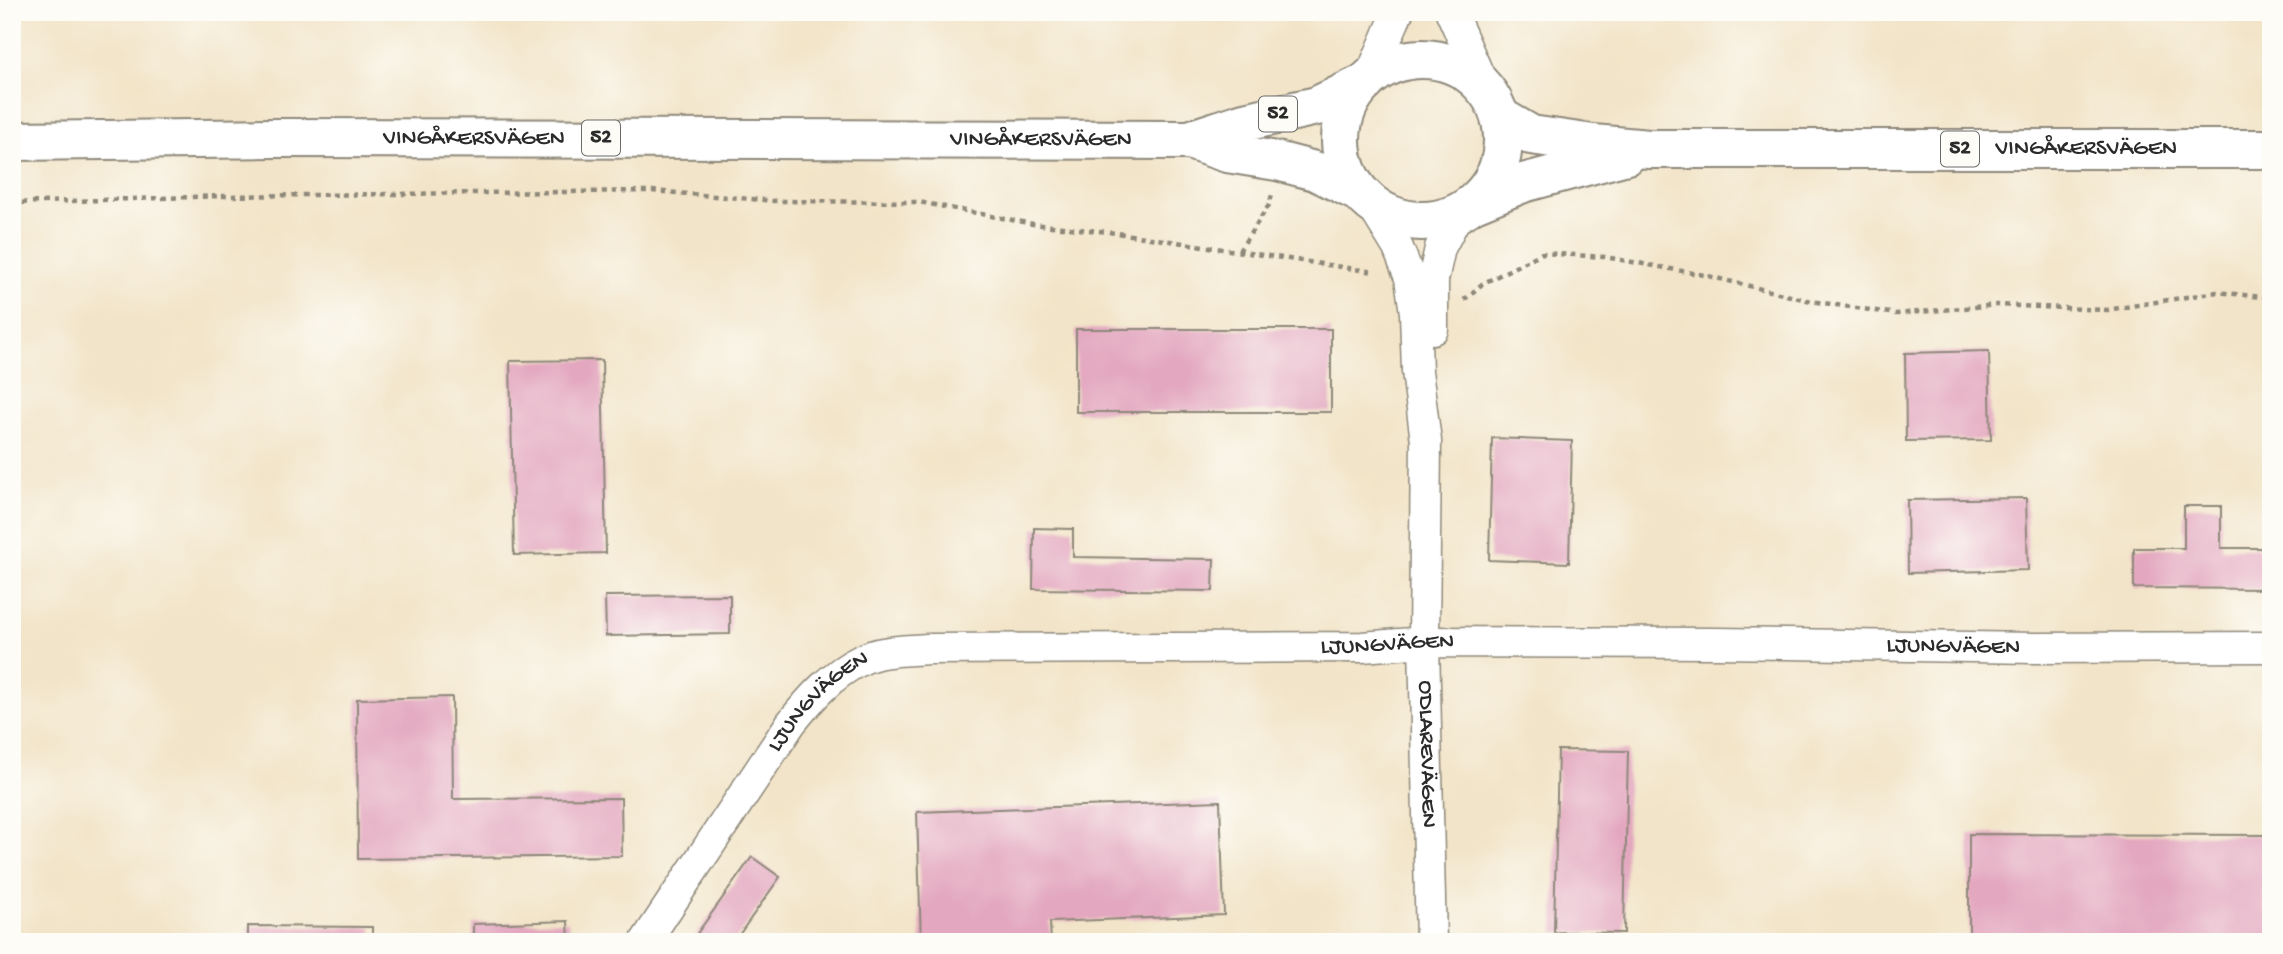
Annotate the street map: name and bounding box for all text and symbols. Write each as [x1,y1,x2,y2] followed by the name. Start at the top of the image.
[1259,96,1297,132] road number: 52
[582,120,620,156] road number: 52
[382,124,565,152] street label: VINGÅKERSVÄGEN
[949,125,1132,153] street label: VINGÅKERSVÄGEN
[1941,132,1979,166] road number: 52
[1995,135,2177,163] street label: VINGÅKERSVÄGEN
[1321,628,1454,661] street label: LJUNGVÄGEN
[1886,632,2020,661] street label: LJUNGVÄGEN
[762,645,873,757] street label: LJUNGVÄGEN
[1411,680,1442,828] street label: ODLAREVÄGEN

